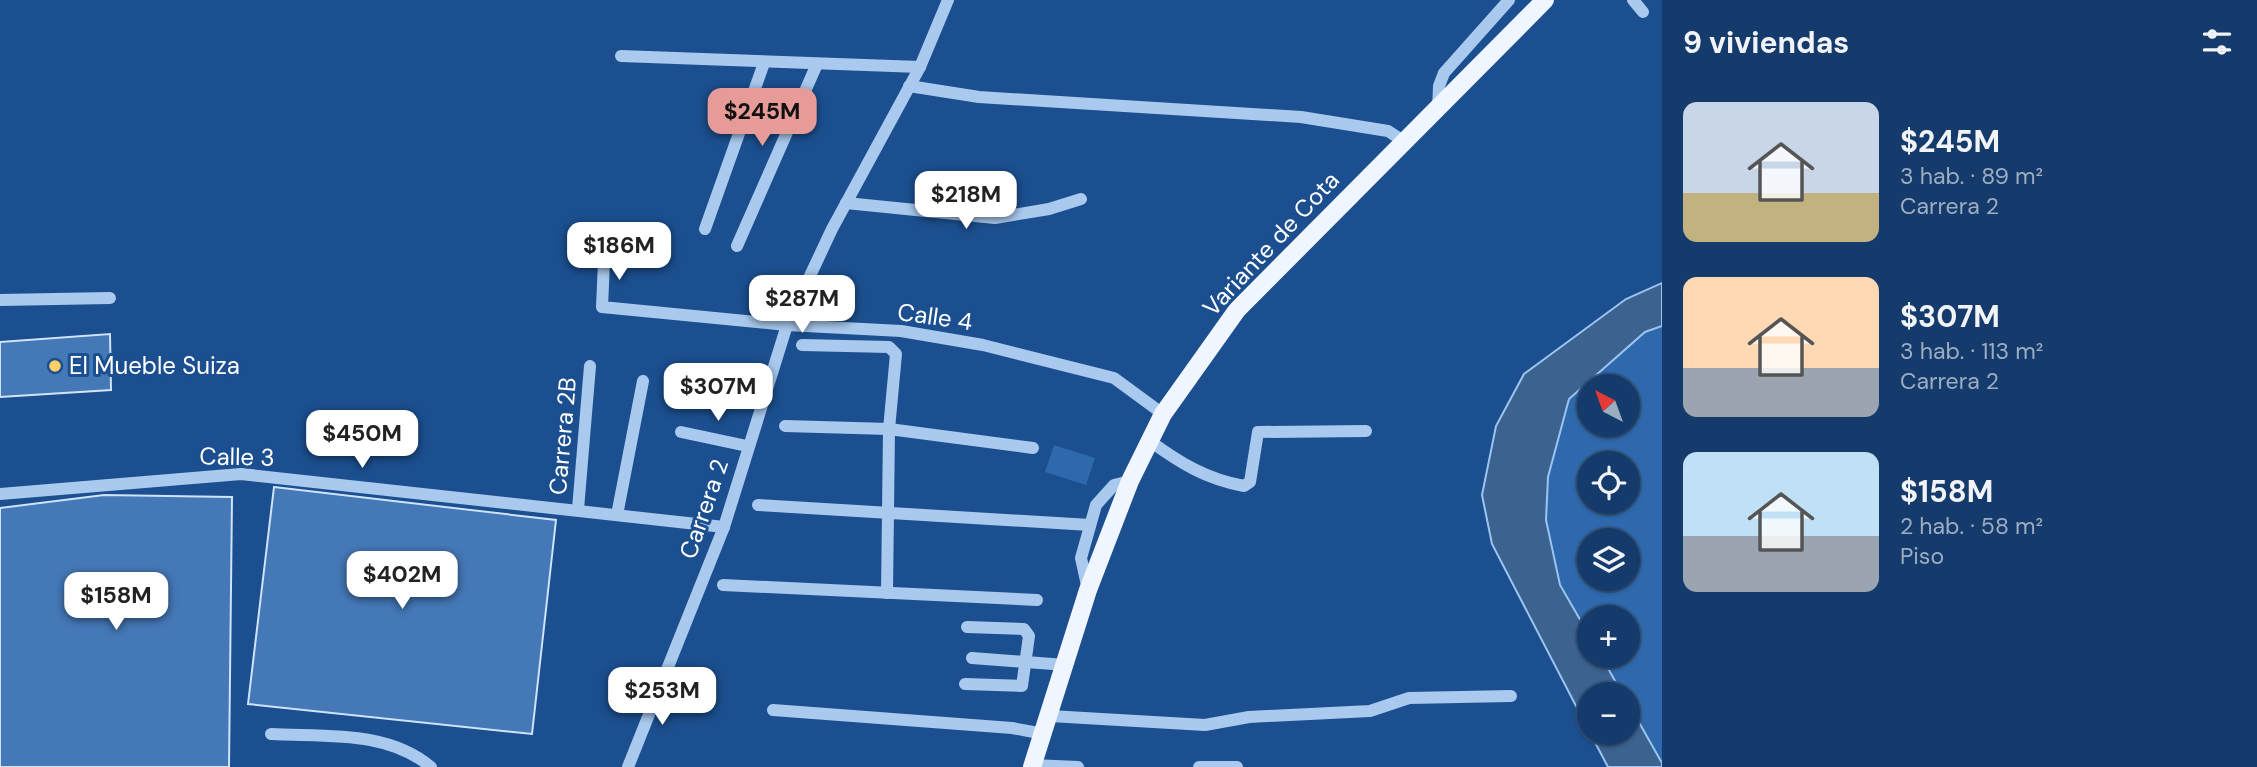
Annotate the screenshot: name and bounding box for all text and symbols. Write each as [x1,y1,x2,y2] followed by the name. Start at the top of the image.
[1683,23,1849,62] text: 9 viviendas
[2198,23,2236,61] icon: filters
[713,88,811,148] pin: $245M
[724,96,800,126] text: $245M
[1900,122,2000,161] text: $245M
[1739,130,1823,214] icon: home
[1900,161,2043,191] text: 3 hab. · 89 m²
[1196,165,1346,323] street label: Variante de Cota
[917,172,1015,231] pin: $218M
[931,179,1001,209] text: $218M
[1900,191,1999,221] text: Carrera 2
[570,222,668,282] pin: $186M
[583,230,655,260] text: $186M
[753,276,851,335] pin: $287M
[765,283,839,313] text: $287M
[895,296,975,337] street label: Calle 4
[1900,297,2000,336] text: $307M
[1739,305,1823,389] icon: home
[1900,336,2043,366] text: 3 hab. · 113 m²
[69,350,240,381] place label: El Mueble Suiza
[47,358,63,374] marker: El Mueble Suiza
[669,364,767,423] pin: $307M
[1900,366,1999,396] text: Carrera 2
[680,371,756,401] text: $307M
[1577,374,1640,438] north arrow
[1577,374,1640,745] map controls
[542,376,583,496] street label: Carrera 2B
[313,410,411,470] pin: $450M
[322,418,402,448] text: $450M
[199,440,275,473] street label: Calle 3
[1577,451,1640,514] button: locate
[672,455,735,563] street label: Carrera 2
[1900,472,1993,511] text: $158M
[1739,480,1823,564] icon: home
[1900,511,2043,541] text: 2 hab. · 58 m²
[1577,528,1640,591] button: layers
[1900,541,1944,571] text: Piso
[353,552,451,611] pin: $402M
[363,559,441,589] text: $402M
[67,572,165,632] pin: $158M
[80,580,152,610] text: $158M
[1577,605,1640,668] button: +
[613,668,711,727] pin: $253M
[624,675,700,705] text: $253M
[1577,682,1640,745] button: −

